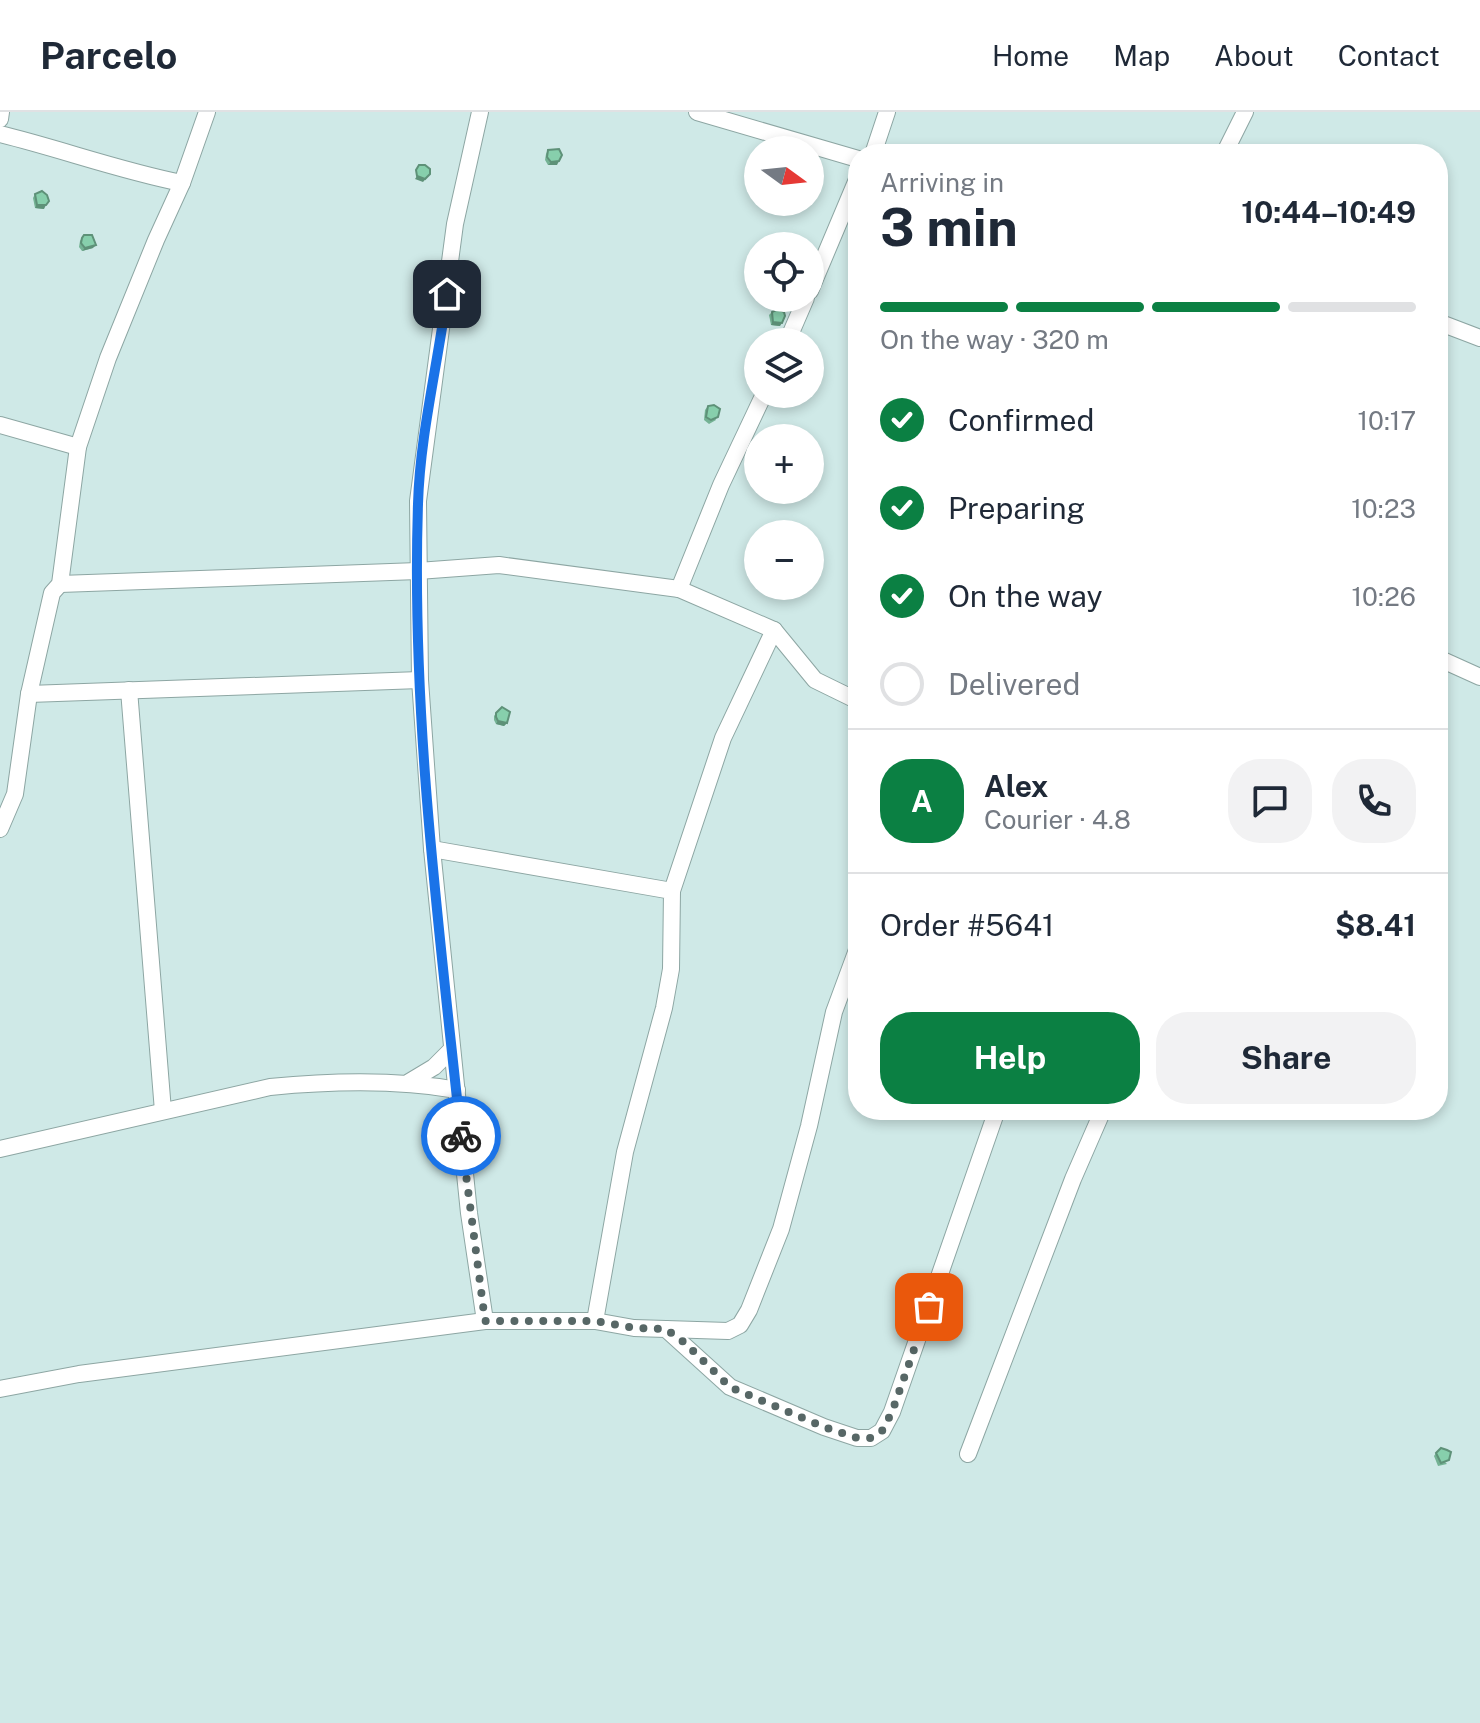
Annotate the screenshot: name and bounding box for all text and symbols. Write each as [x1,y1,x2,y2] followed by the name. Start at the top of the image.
[40,33,177,78] text: Parcelo
[992,39,1069,72] text: Home
[1113,39,1170,72] text: Map
[1214,39,1294,72] text: About
[1338,39,1440,72] text: Contact
[744,136,824,216] north arrow
[744,136,824,600] map controls
[880,167,1004,198] text: Arriving in
[1241,194,1416,230] text: 10:44–10:49
[880,197,1018,258] text: 3 min
[744,232,824,312] button: locate
[413,260,481,328] pin
[425,272,469,316] icon: home
[880,324,1109,355] text: On the way · 320 m
[744,328,824,408] button: layers
[880,398,924,442] icon: check
[948,402,1094,438] text: Confirmed
[1357,405,1416,436] text: 10:17
[744,424,824,504] button: +
[880,486,924,530] icon: check
[948,490,1085,526] text: Preparing
[1351,493,1416,524] text: 10:23
[744,520,824,600] button: −
[880,574,924,618] icon: check
[948,578,1102,614] text: On the way
[1351,581,1416,612] text: 10:26
[948,666,1080,702] text: Delivered
[1228,759,1312,843] button: chat
[1332,759,1416,843] button: phone
[984,768,1048,804] text: Alex
[911,783,933,819] text: A
[984,804,1131,835] text: Courier · 4.8
[880,907,1054,943] text: Order #5641
[1335,907,1416,943] text: $8.41
[880,1012,1140,1104] button: Help
[1156,1012,1416,1104] button: Share
[421,1096,501,1176] courier
[439,1114,483,1158] icon: bike
[895,1273,963,1341] pin
[907,1285,951,1329] icon: bag

